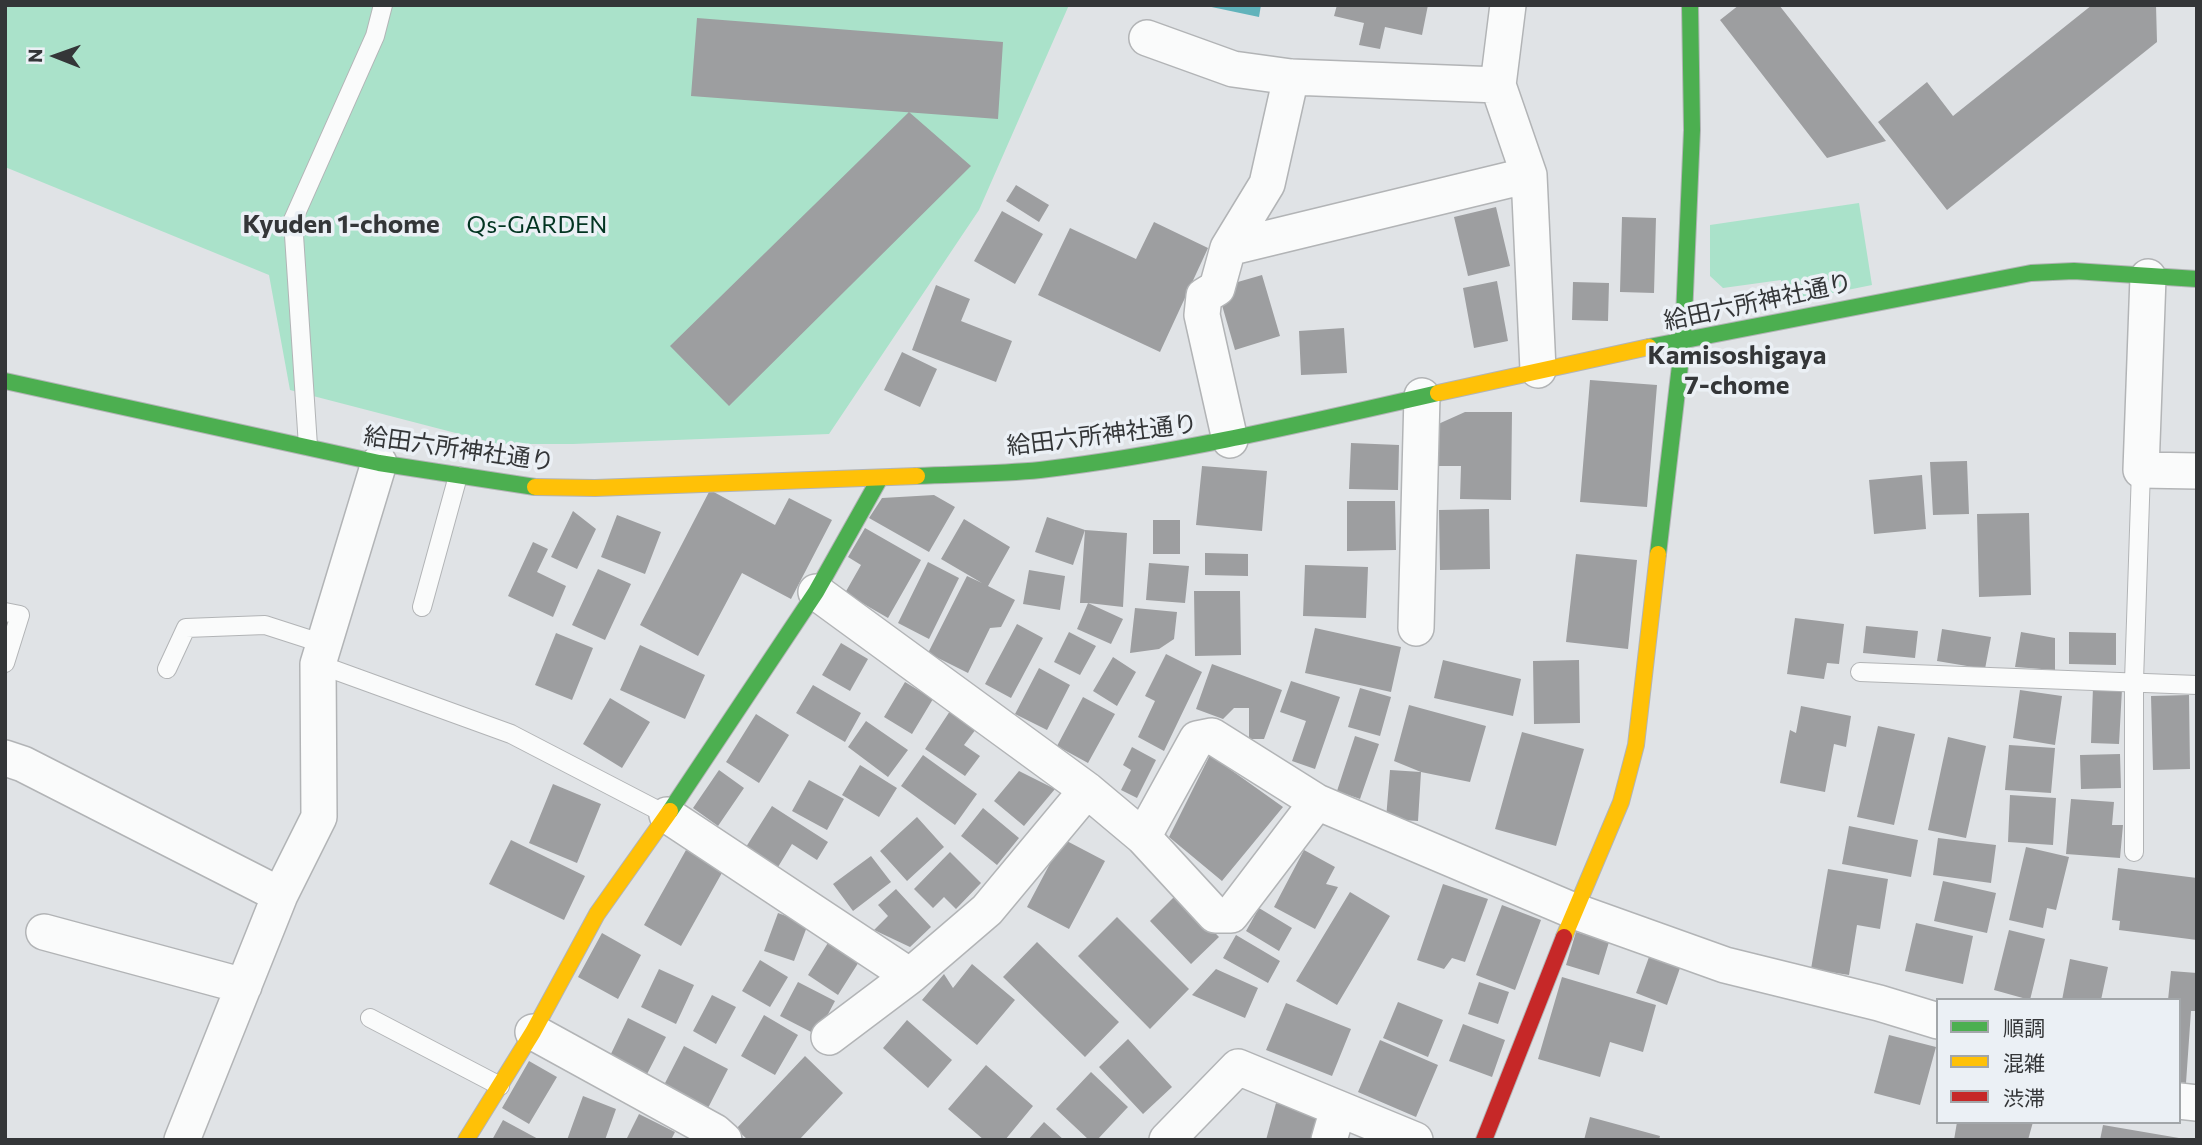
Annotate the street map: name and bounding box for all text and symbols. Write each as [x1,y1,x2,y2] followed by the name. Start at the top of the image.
[21,21,91,91] north arrow
[23,48,46,63] text: N
[242,208,440,240] district label: Kyuden 1-chome
[467,211,607,239] park label: Qs-GARDEN
[1661,268,1855,336] street label: 給田六所神社通り
[1648,339,1826,400] district label: Kamisoshigaya 7-chome
[1005,409,1199,461] street label: 給田六所神社通り
[362,421,556,477] street label: 給田六所神社通り
[1936,998,2181,1124] legend
[2003,1015,2045,1040] text: 順調
[2003,1050,2045,1075] text: 混雑
[2003,1085,2045,1110] text: 渋滞

